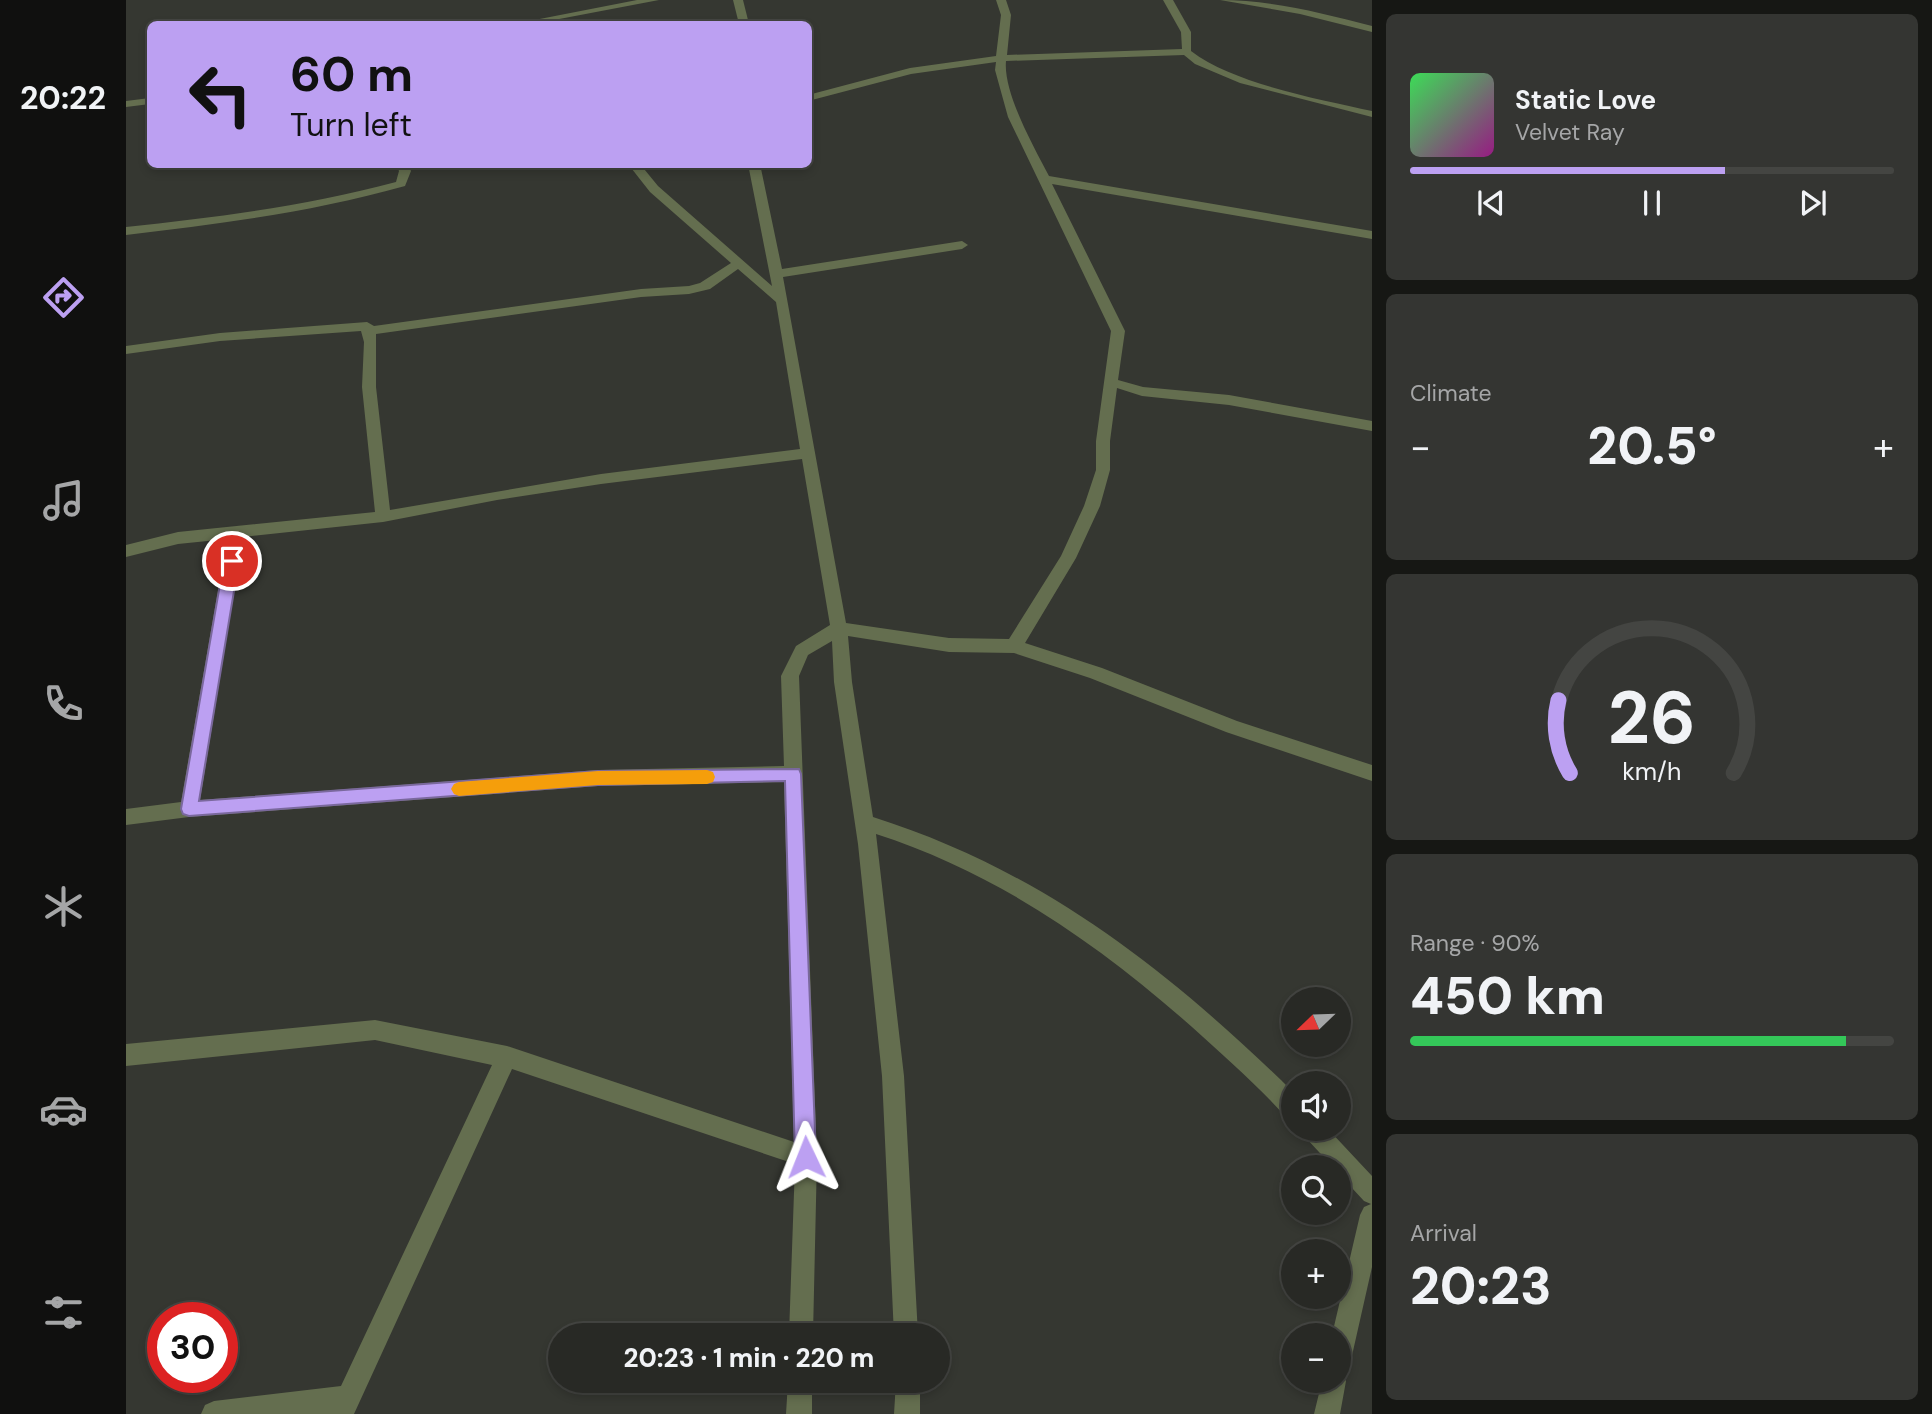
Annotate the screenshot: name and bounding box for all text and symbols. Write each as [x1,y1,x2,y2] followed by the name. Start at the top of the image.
[290,42,413,106] text: 60 m
[175,49,266,140] icon: left
[20,77,106,119] text: 20:22
[1515,83,1656,117] text: Static Love
[290,104,412,146] text: Turn left
[1515,117,1625,147] text: Velvet Ray
[1472,184,1510,222] icon: previous
[1633,184,1671,222] icon: pause
[1794,184,1832,222] icon: next
[39,273,88,322] icon: directions
[1410,378,1492,408] text: Climate
[1587,412,1717,480] text: 20.5°
[1410,422,1431,472] text: −
[1873,422,1894,472] text: +
[39,476,88,525] icon: music
[202,531,262,591] pin
[213,542,251,580] icon: arrive
[1608,671,1696,766] text: 26
[39,679,88,728] icon: phone
[1622,755,1682,788] text: km/h
[39,882,88,931] icon: climate
[1410,928,1540,958] text: Range · 90%
[1410,962,1605,1030] text: 450 km
[1281,987,1351,1057] north arrow
[1281,987,1351,1393] map controls
[1281,1071,1351,1141] button: sound
[39,1085,88,1134] icon: car
[769,1120,843,1194] position arrow
[1281,1155,1351,1225] button: search
[1410,1218,1477,1248] text: Arrival
[1281,1239,1351,1309] button: +
[1410,1252,1552,1320] text: 20:23
[39,1288,88,1337] icon: filters
[147,1302,238,1393] speed limit sign: 30
[1281,1323,1351,1393] button: −
[624,1341,874,1375] text: 20:23 · 1 min · 220 m

